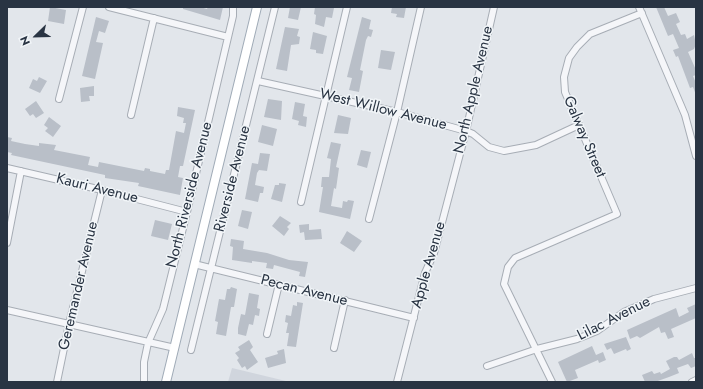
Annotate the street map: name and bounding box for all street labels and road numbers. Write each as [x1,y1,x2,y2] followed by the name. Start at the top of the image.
[451,24,497,156] street label: North Apple Avenue
[317,85,449,135] street label: West Willow Avenue
[559,94,609,180] street label: Galway Street
[163,120,217,270] street label: North Riverside Avenue
[211,124,255,234] street label: Riverside Avenue
[54,170,140,208] street label: Kauri Avenue
[55,220,103,352] street label: Geremander Avenue
[408,220,450,310] street label: Apple Avenue
[259,272,349,310] street label: Pecan Avenue
[574,293,654,345] street label: Lilac Avenue

